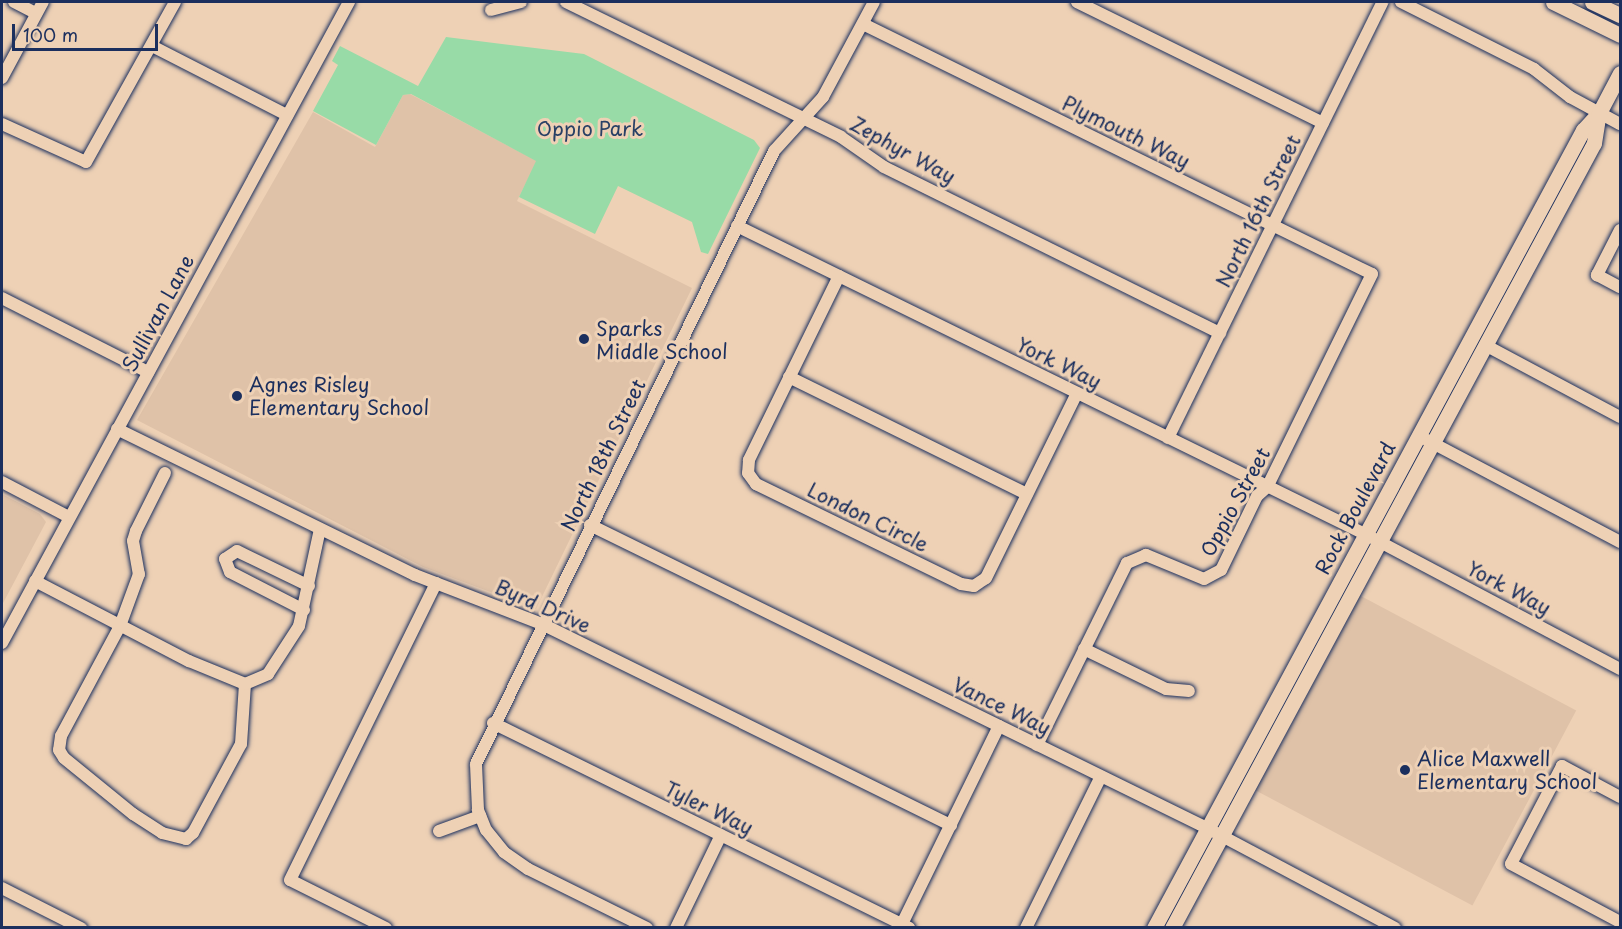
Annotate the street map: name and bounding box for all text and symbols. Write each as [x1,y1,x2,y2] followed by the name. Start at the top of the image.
[15,12,160,50] scale bar
[23,21,78,48] text: 100 m
[1058,91,1194,173] street label: Plymouth Way
[846,111,960,189] street label: Zephyr Way
[537,116,643,140] park label: Oppio Park
[1210,129,1306,293] street label: North 16th Street
[117,251,199,375] street label: Sullivan Lane
[596,316,729,363] place label: Sparks Middle School
[577,332,591,346] marker: Sparks Middle School
[1013,332,1105,394] street label: York Way
[249,372,429,419] place label: Agnes Risley Elementary School
[555,373,651,537] street label: North 18th Street
[230,389,244,403] marker: Agnes Risley Elementary School
[1310,437,1400,579] street label: Rock Boulevard
[1195,443,1275,561] street label: Oppio Street
[803,477,933,557] street label: London Circle
[1463,556,1555,620] street label: York Way
[491,574,595,638] street label: Byrd Drive
[949,672,1055,740] street label: Vance Way
[1417,746,1597,793] place label: Alice Maxwell Elementary School
[1398,763,1412,777] marker: Alice Maxwell Elementary School
[660,776,758,840] street label: Tyler Way

